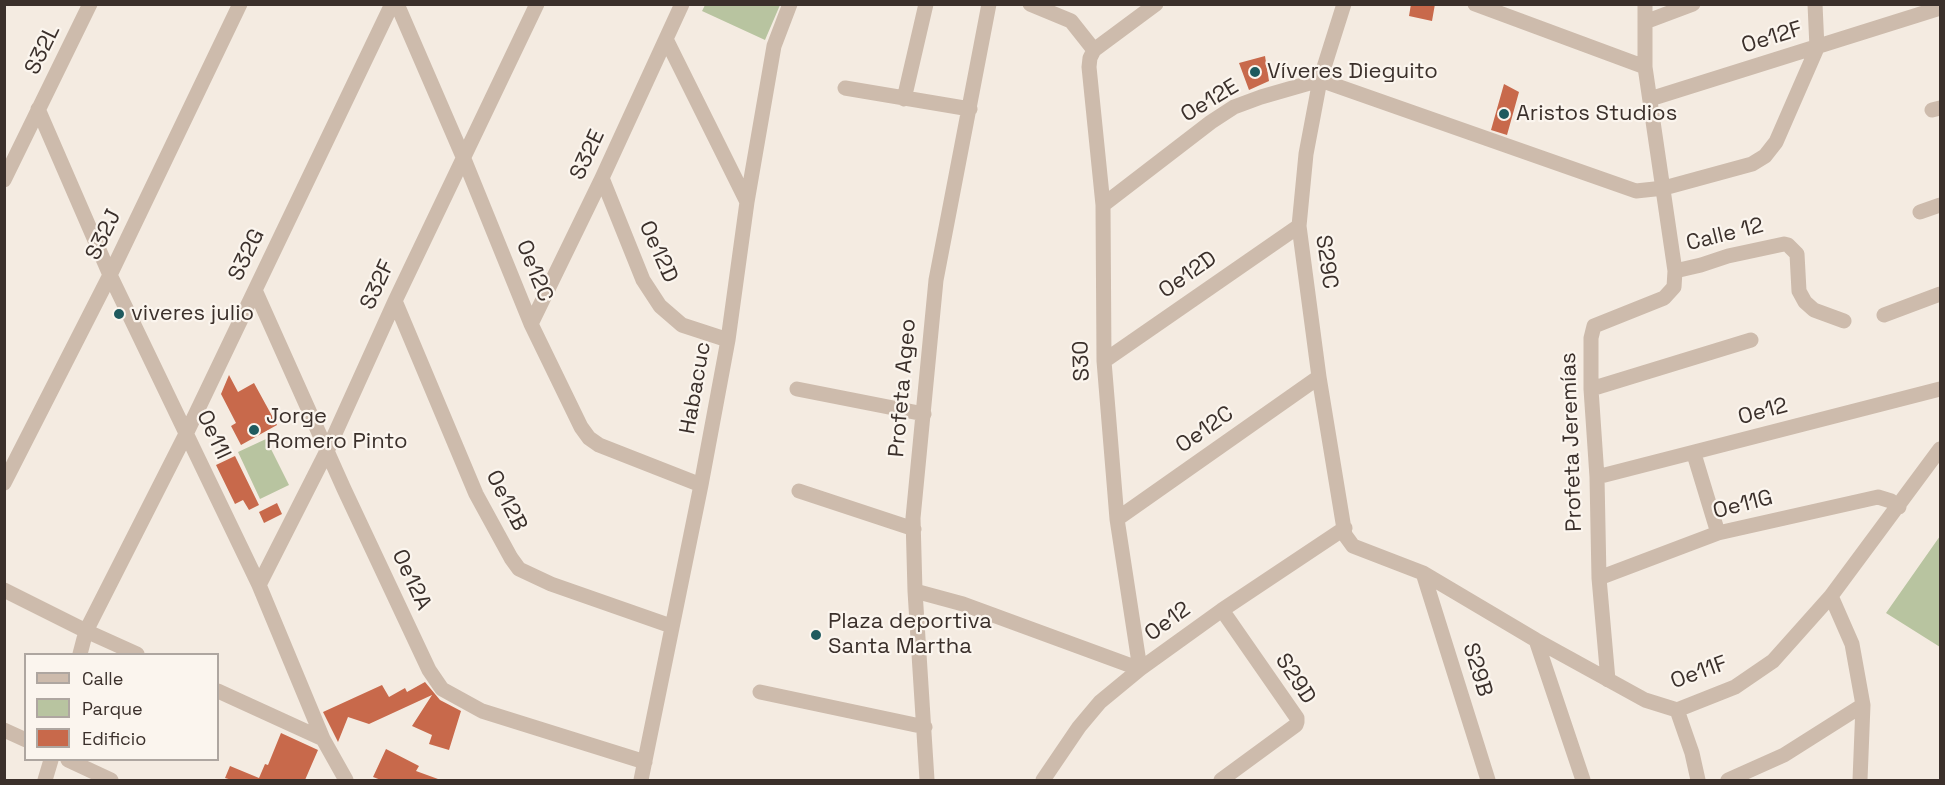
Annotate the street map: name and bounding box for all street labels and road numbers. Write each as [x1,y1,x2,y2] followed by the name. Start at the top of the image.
[1738,16,1806,60] street label: Oe12F
[20,21,66,79] street label: S32L
[1176,74,1244,128] street label: Oe12E
[565,126,611,184] street label: S32E
[80,205,128,265] street label: S32J
[1684,213,1766,257] street label: Calle 12
[633,217,683,287] street label: Oe12D
[223,225,271,285] street label: S32G
[1309,233,1343,291] street label: S29C
[510,236,558,306] street label: Oe12C
[1154,246,1222,304] street label: Oe12D
[355,256,401,314] street label: S32F
[884,318,922,458] street label: Profeta Ageo
[675,340,717,436] street label: Habacuc
[1068,340,1096,382] street label: S30
[1556,352,1588,532] street label: Profeta Jeremías
[1735,393,1791,431] street label: Oe12
[1171,401,1239,459] street label: Oe12C
[190,406,236,464] street label: Oe11l
[480,466,532,536] street label: Oe12B
[1710,485,1776,525] street label: Oe11G
[385,545,437,615] street label: Oe12A
[1140,597,1196,647] street label: Oe12
[1456,640,1498,700] street label: S29B
[1269,649,1321,709] street label: S29D
[1667,651,1731,695] street label: Oe11F

